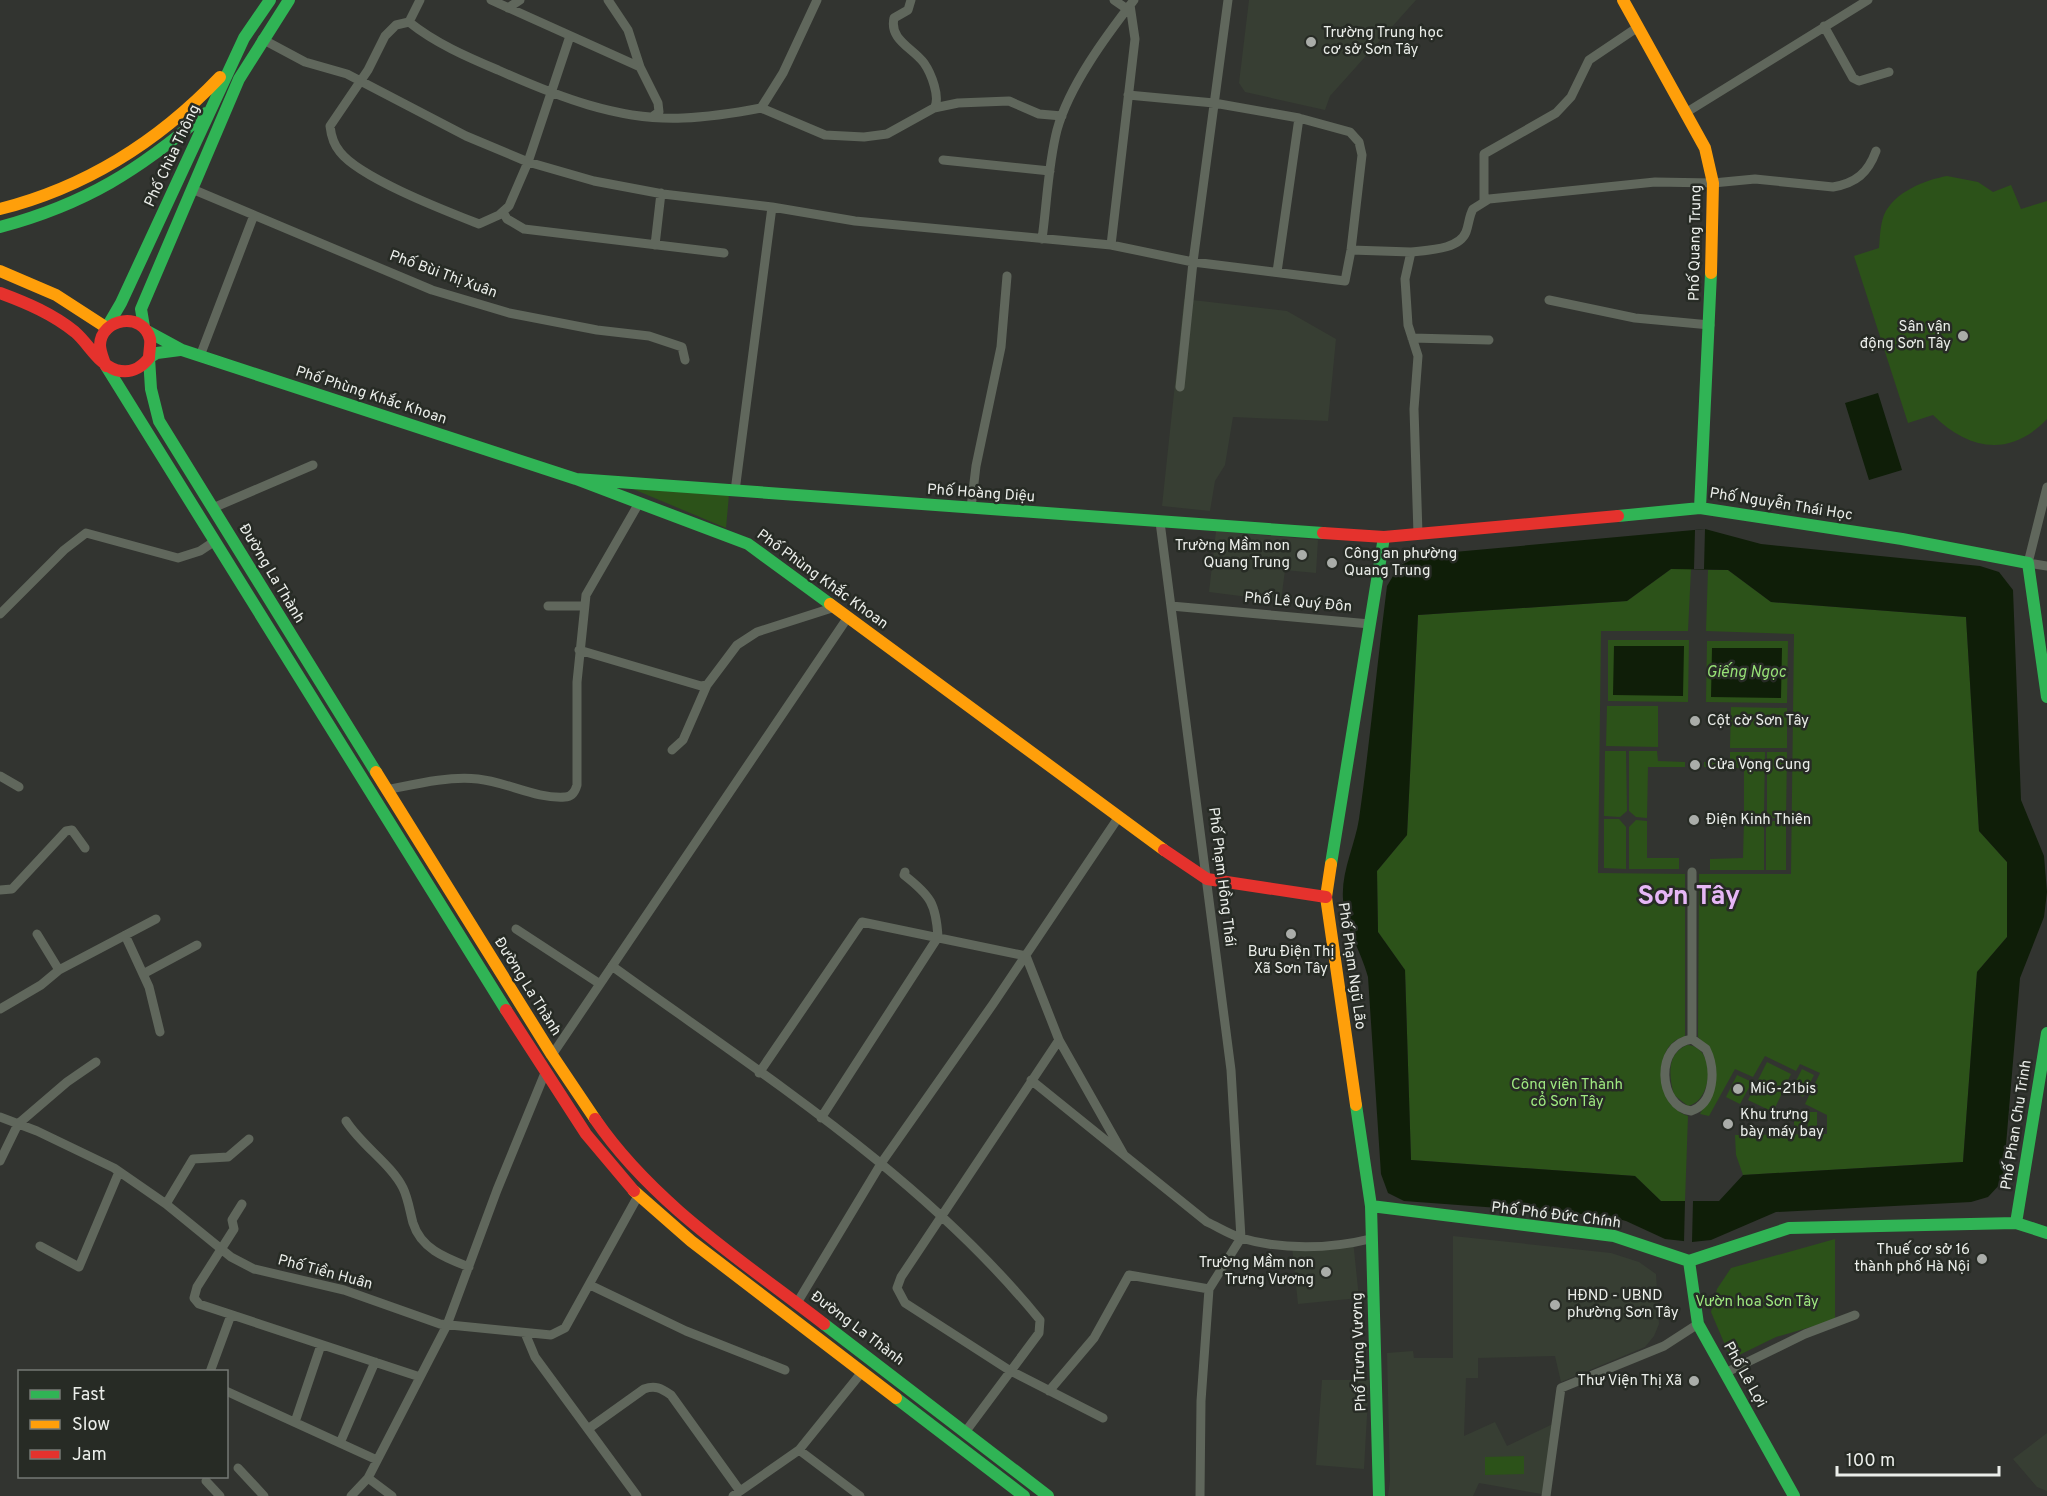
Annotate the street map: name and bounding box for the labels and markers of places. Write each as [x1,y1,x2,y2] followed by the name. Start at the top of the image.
[1323,24,1444,60] place label: Trường Trung học cơ sở Sơn Tây
[1304,35,1318,49] marker: Trường Trung học cơ sở Sơn Tây
[1860,318,1951,354] place label: Sân vận động Sơn Tây
[1956,329,1970,343] marker: Sân vận động Sơn Tây
[1175,536,1290,573] place label: Trường Mầm non Quang Trung
[1344,545,1457,581] place label: Công an phường Quang Trung
[1295,548,1309,562] marker: Trường Mầm non Quang Trung
[1325,556,1339,570] marker: Công an phường Quang Trung
[1707,712,1809,731] place label: Cột cờ Sơn Tây
[1688,714,1702,728] marker: Cột cờ Sơn Tây
[1707,756,1810,775] place label: Cửa Vọng Cung
[1688,758,1702,772] marker: Cửa Vọng Cung
[1706,811,1811,830] place label: Điện Kinh Thiên
[1687,813,1701,827] marker: Điện Kinh Thiên
[1284,927,1298,941] marker: Bưu Điện Thị Xã Sơn Tây
[1248,943,1334,979] place label: Bưu Điện Thị Xã Sơn Tây
[1750,1080,1816,1099] place label: MiG-21bis
[1731,1082,1745,1096] marker: MiG-21bis
[1740,1106,1824,1142] place label: Khu trưng bày máy bay
[1721,1117,1735,1131] marker: Khu trưng bày máy bay
[1854,1240,1970,1277] place label: Thuế cơ sở 16 thành phố Hà Nội
[1975,1252,1989,1266] marker: Thuế cơ sở 16 thành phố Hà Nội
[1199,1253,1314,1290] place label: Trường Mầm non Trưng Vương
[1319,1265,1333,1279] marker: Trường Mầm non Trưng Vương
[1567,1287,1679,1323] place label: HĐND - UBND phường Sơn Tây
[1548,1298,1562,1312] marker: HĐND - UBND phường Sơn Tây
[1577,1372,1682,1391] place label: Thư Viện Thị Xã
[1687,1374,1701,1388] marker: Thư Viện Thị Xã

